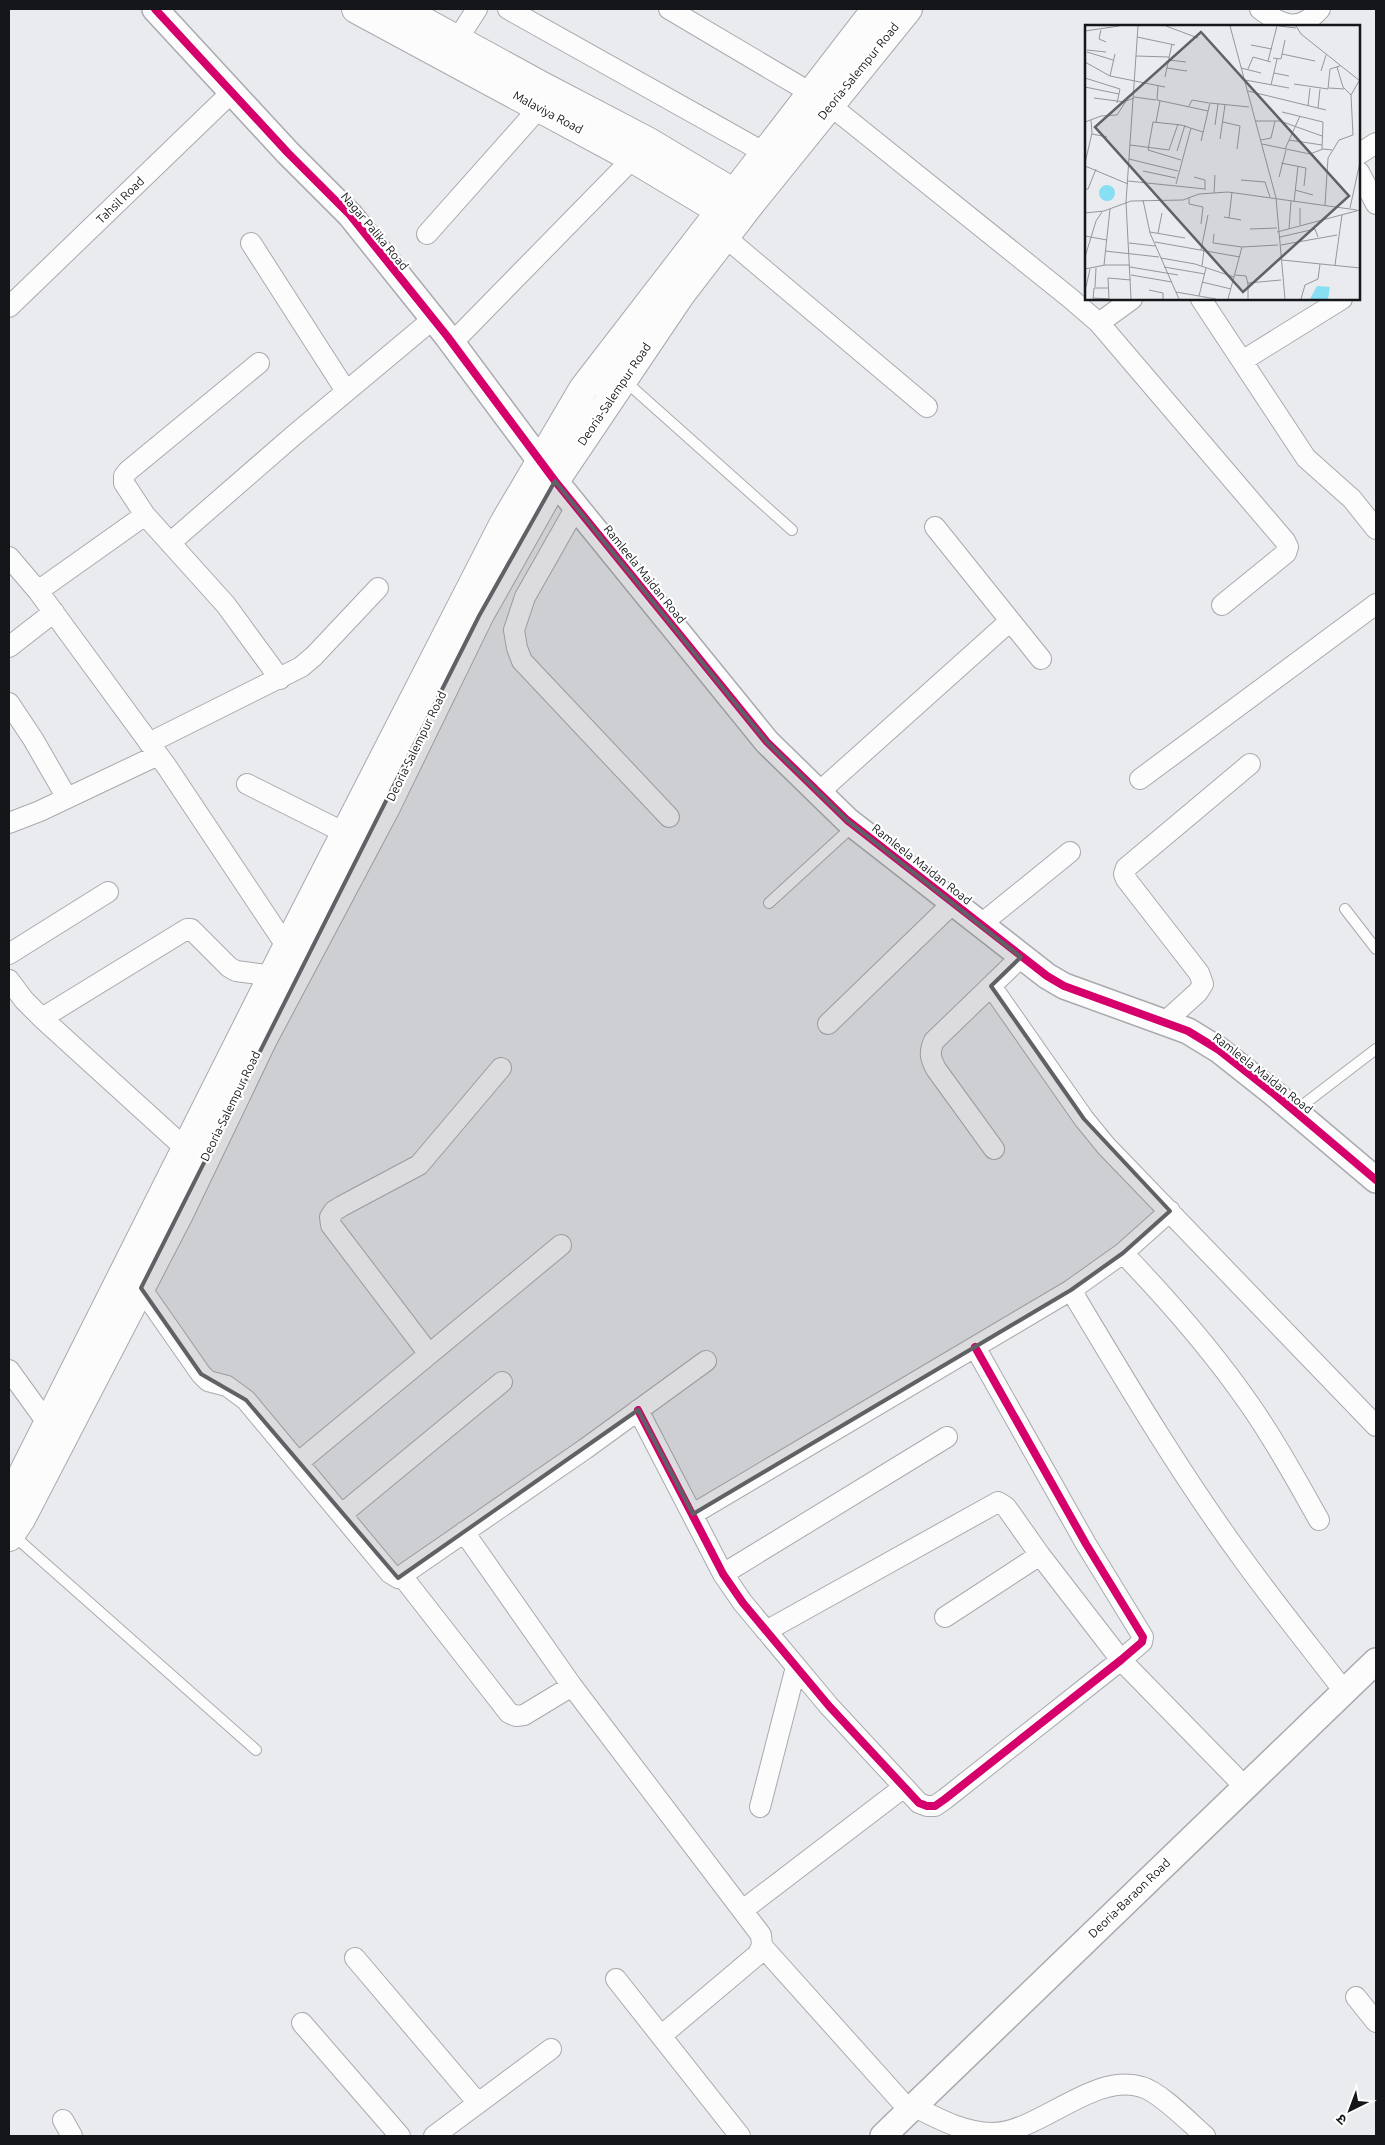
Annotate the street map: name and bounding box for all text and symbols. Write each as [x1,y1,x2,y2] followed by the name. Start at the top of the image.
[815,20,901,122] street label: Deoria-Salempur Road
[1085,25,1360,300] inset map
[511,88,585,136] street label: Malaviya Road
[94,174,146,226] street label: Tahsil Road
[339,190,411,272] street label: Nagar Palika Road
[575,340,653,448] street label: Deoria-Salempur Road
[601,522,689,626] street label: Ramleela Maidan Road
[384,689,448,803] street label: Deoria-Salempur Road
[870,821,974,907] street label: Ramleela Maidan Road
[1211,1030,1315,1116] street label: Ramleela Maidan Road
[198,1049,262,1163] street label: Deoria-Salempur Road
[1086,1856,1172,1940] street label: Deoria-Baraon Road
[1325,2085,1375,2135] north arrow
[1332,2110,1350,2128] text: उ

